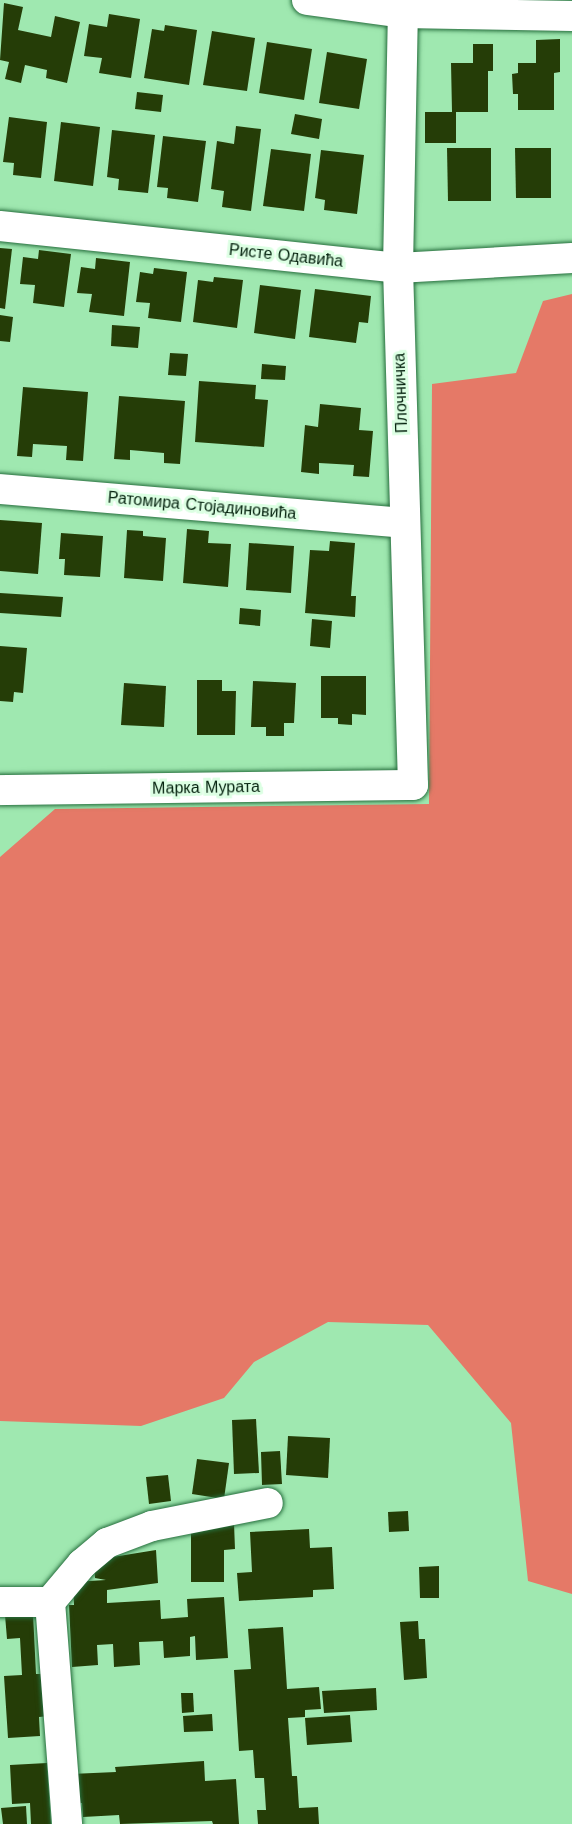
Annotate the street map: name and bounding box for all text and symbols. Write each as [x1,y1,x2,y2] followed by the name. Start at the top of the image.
[228,240,344,272] street label: Ристе Одавића
[390,353,412,433] street label: Плочничка
[107,488,297,524] street label: Ратомира Стојадиновића
[152,777,260,799] street label: Марка Мурата

